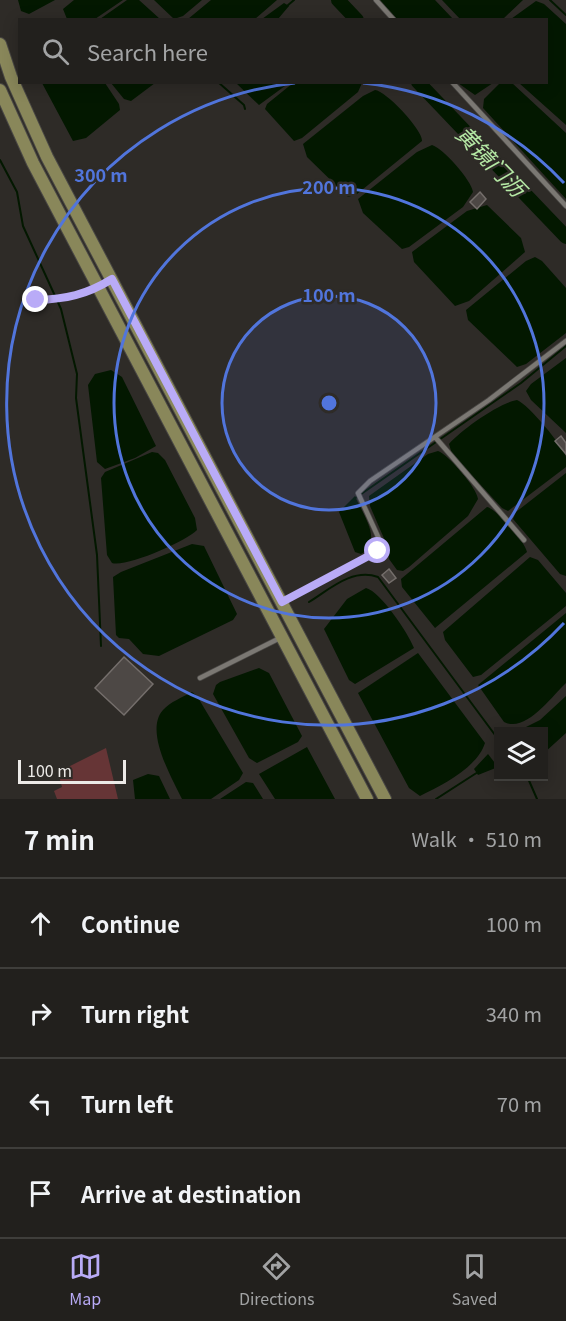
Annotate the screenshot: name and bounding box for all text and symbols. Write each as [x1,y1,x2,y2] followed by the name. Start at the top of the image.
[18,18,548,84] search box
[39,35,72,68] icon: search
[87,35,208,67] text: Search here
[450,117,537,206] water label: 黄镜门沥
[74,161,128,187] text: 300 m
[302,173,356,199] text: 200 m
[302,281,356,307] text: 100 m
[22,286,48,312] route end
[319,393,339,413] centre of rings
[364,537,390,563] route start
[494,727,548,781] map controls
[494,727,548,781] button: layers
[18,757,126,784] scale bar
[27,758,72,782] text: 100 m
[24,820,95,857] text: 7 min
[412,824,542,853] text: Walk · 510 m
[24,907,57,940] icon: ahead
[81,907,180,939] text: Continue
[486,909,542,938] text: 100 m
[24,997,57,1030] icon: right
[81,997,189,1029] text: Turn right
[486,999,542,1028] text: 340 m
[24,1087,57,1120] icon: left
[81,1087,173,1119] text: Turn left
[497,1089,542,1118] text: 70 m
[24,1177,57,1210] icon: arrive
[81,1177,301,1209] text: Arrive at destination
[69,1250,102,1310] tab: Map
[239,1250,315,1310] tab: Directions
[452,1250,497,1310] tab: Saved

